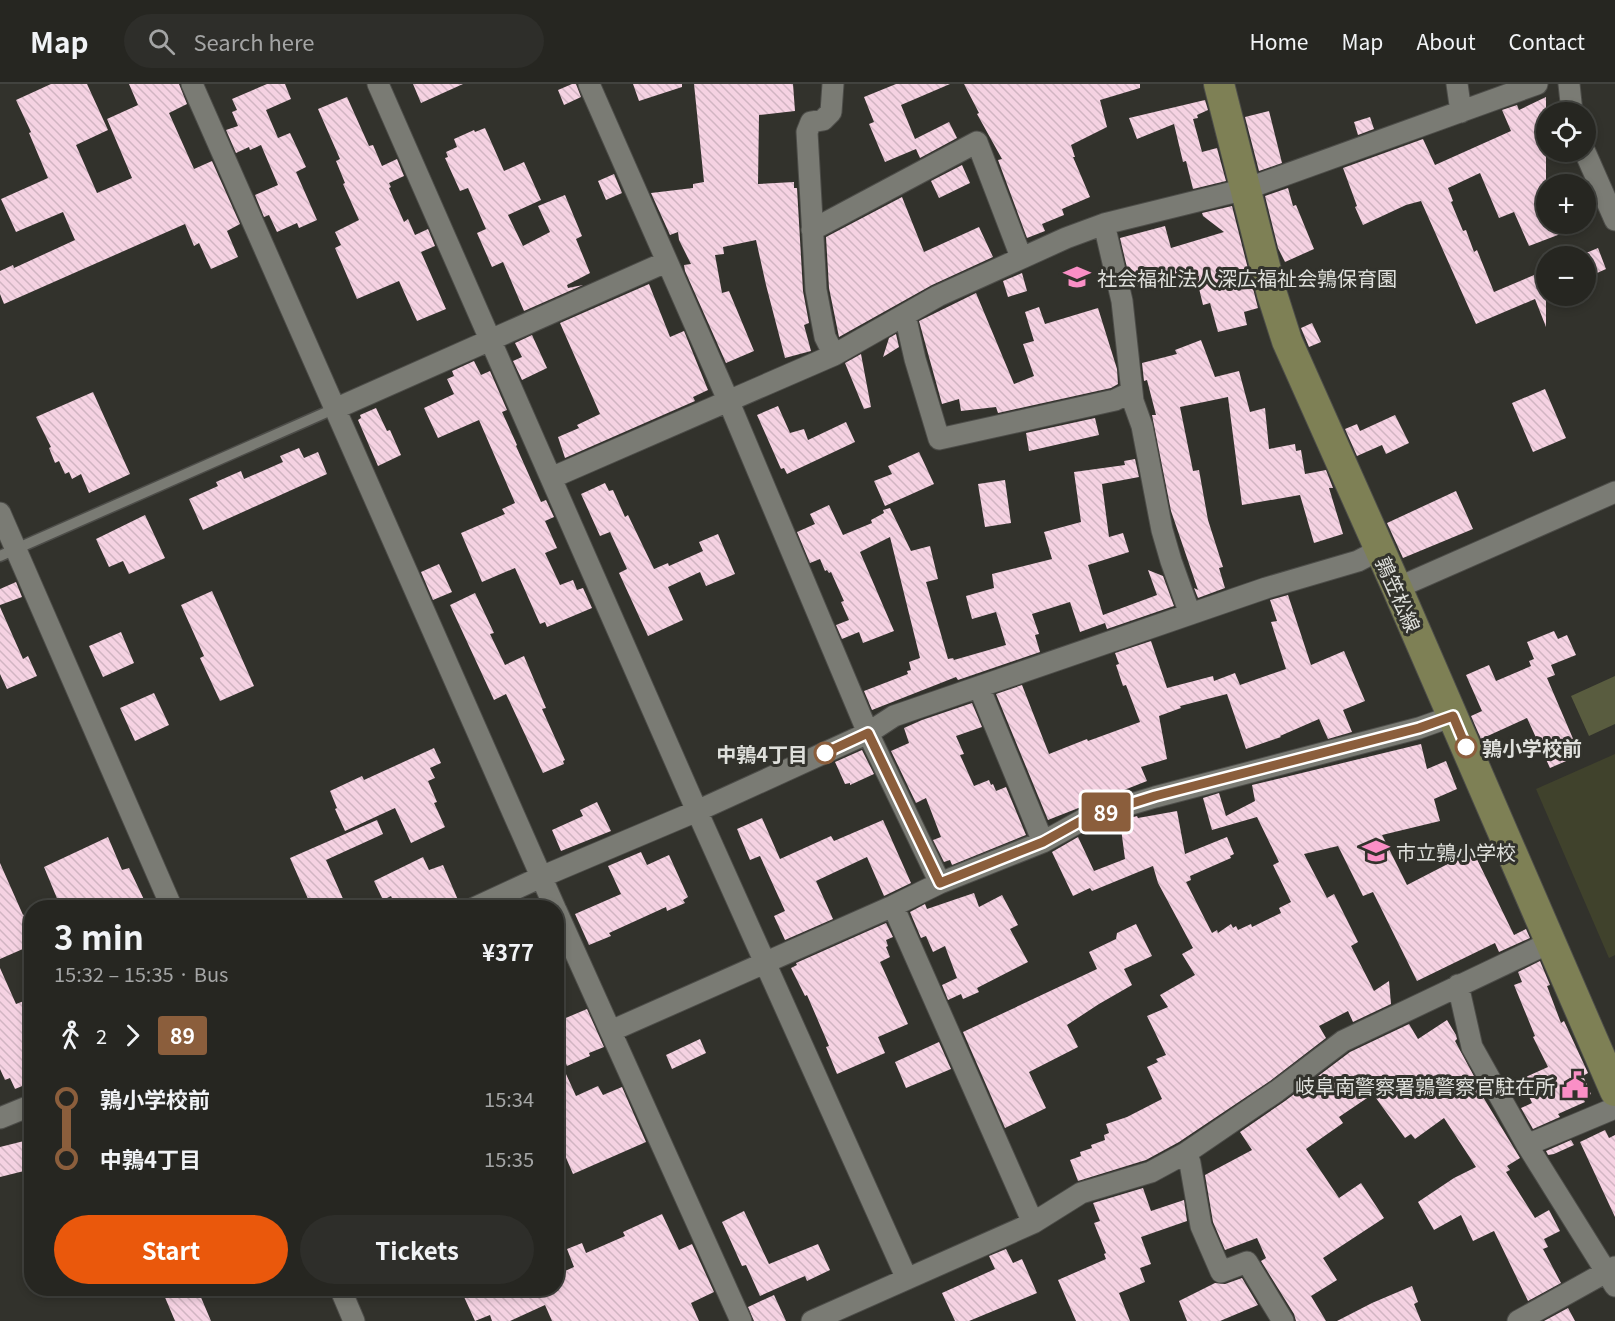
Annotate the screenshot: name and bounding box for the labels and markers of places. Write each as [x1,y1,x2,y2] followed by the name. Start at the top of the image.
[1062,262,1092,292] school or university icon: 社会福祉法人深広福祉会鶉保育園
[1097,263,1397,292] place label: 社会福祉法人深広福祉会鶉保育園
[1482,733,1582,762] place label: 鶉小学校前
[1455,736,1477,758] marker: 鶉小学校前
[716,739,808,768] place label: 中鶉4丁目
[814,742,836,764] marker: 中鶉4丁目
[1361,836,1391,866] school or university icon: 市立鶉小学校
[1396,837,1516,866] place label: 市立鶉小学校
[1560,1070,1590,1100] public building icon: 岐阜南警察署鶉警察官駐在所
[1295,1071,1555,1100] place label: 岐阜南警察署鶉警察官駐在所

